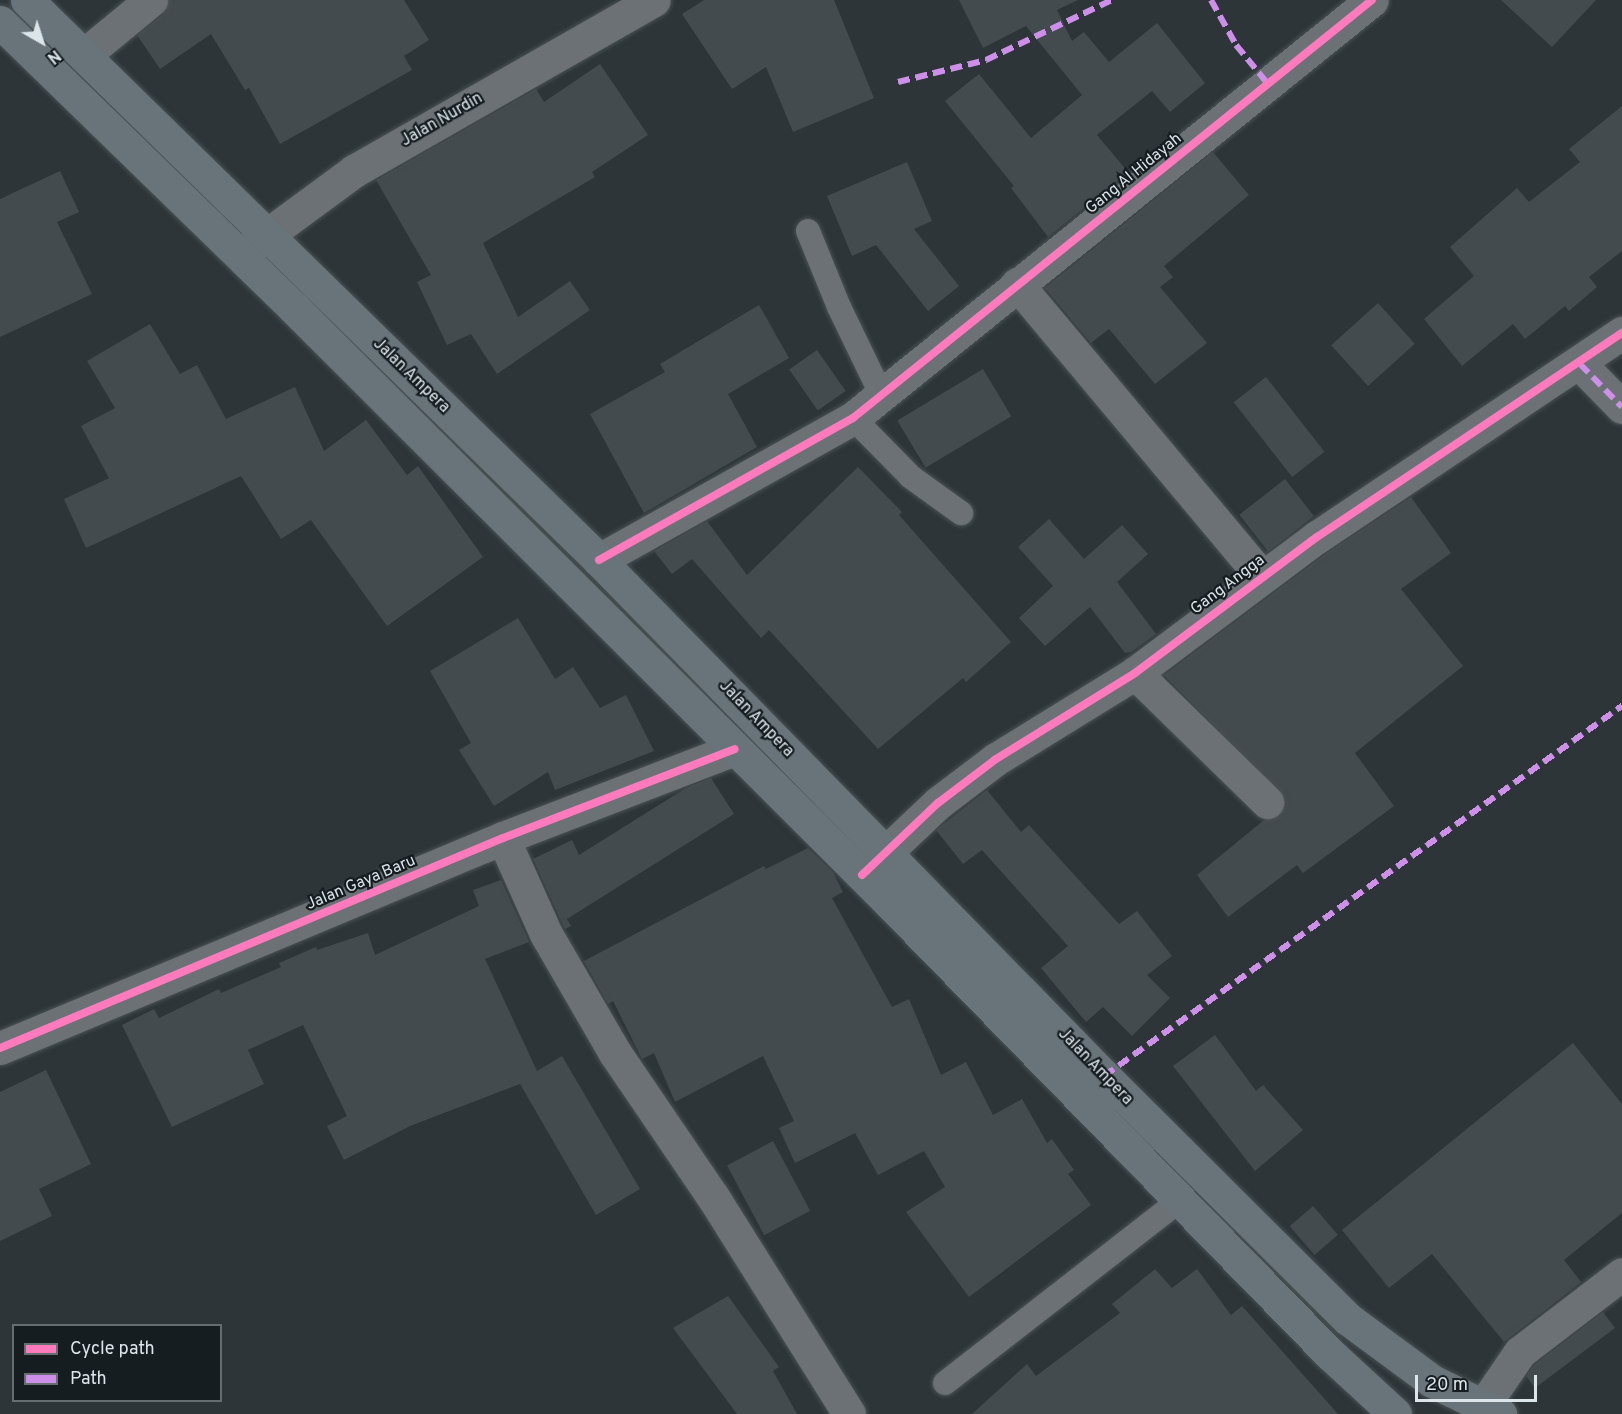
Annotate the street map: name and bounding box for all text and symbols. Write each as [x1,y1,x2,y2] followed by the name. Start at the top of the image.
[12,12,72,72] north arrow
[43,45,64,67] text: N
[398,89,486,151] street label: Jalan Nurdin
[1082,129,1186,219] street label: Gang Al Hidayah
[368,334,454,418] street label: Jalan Ampera
[1187,551,1269,619] street label: Gang Angga
[714,676,798,762] street label: Jalan Ampera
[303,851,419,915] street label: Jalan Gaya Baru
[1053,1024,1137,1110] street label: Jalan Ampera
[12,1324,222,1402] legend
[70,1338,155,1361] text: Cycle path
[1418,1363,1540,1401] scale bar
[70,1368,107,1391] text: Path
[1426,1374,1468,1397] text: 20 m

